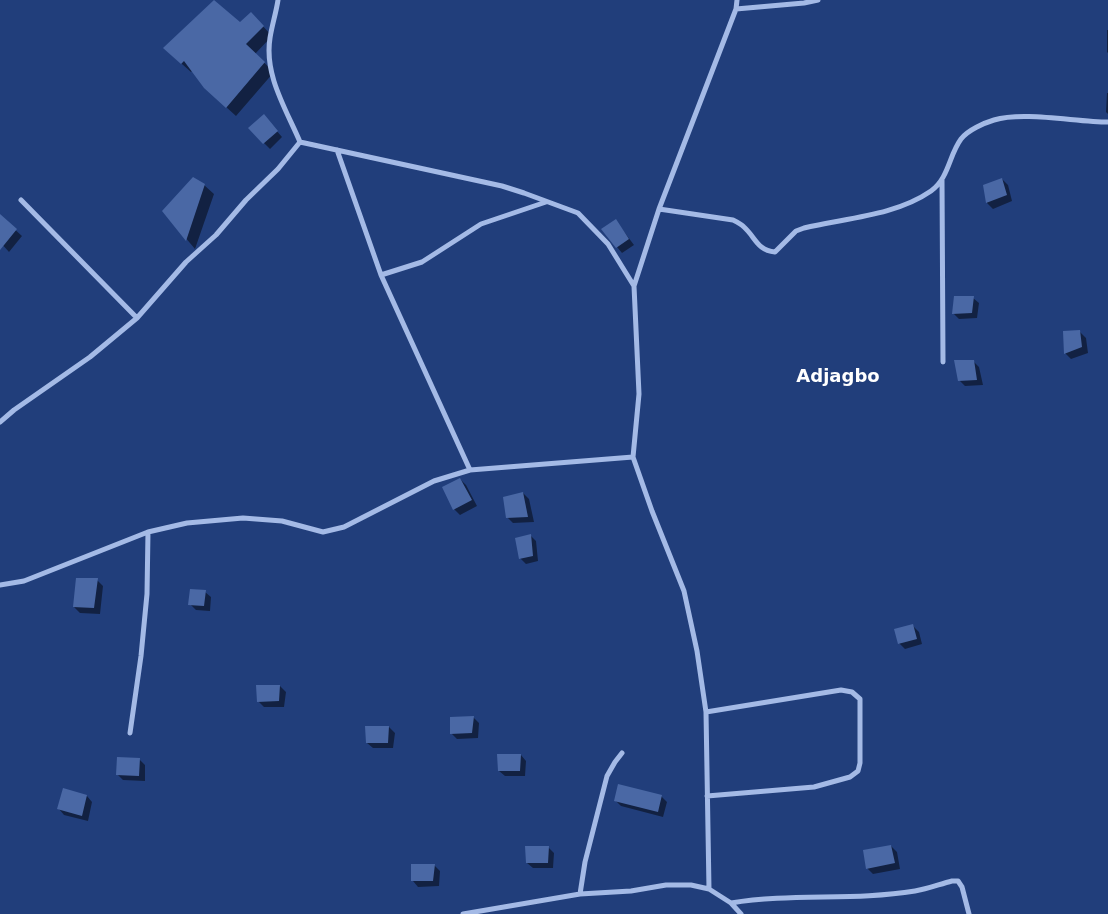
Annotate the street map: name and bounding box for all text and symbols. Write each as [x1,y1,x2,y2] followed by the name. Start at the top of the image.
[796,366,880,388] district label: Adjagbo

